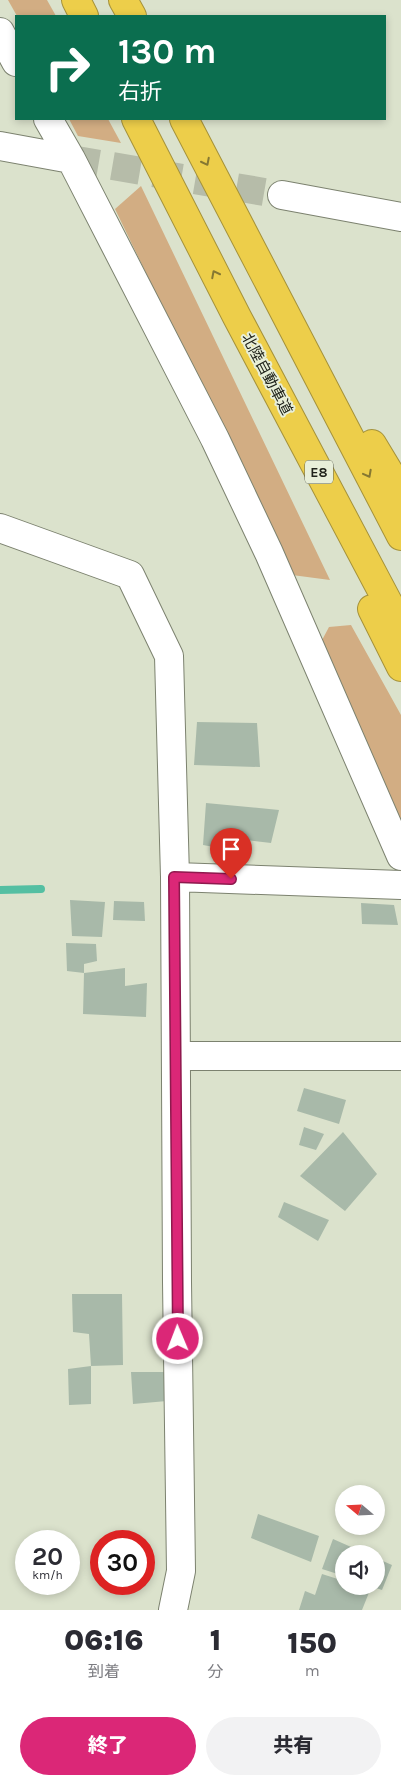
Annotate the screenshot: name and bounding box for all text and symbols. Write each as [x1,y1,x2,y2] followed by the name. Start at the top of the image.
[118,31,216,72] text: 130 m
[35,35,100,100] icon: right
[118,79,162,105] text: 右折
[200,157,210,166] one-way arrow
[211,270,221,279] one-way arrow
[238,330,296,418] street label: 北陸自動車道
[305,461,333,484] road number: E8
[362,469,372,478] one-way arrow
[210,828,252,879] pin
[217,835,245,863] icon: arrive
[151,1312,203,1364] position arrow
[335,1485,385,1535] north arrow
[335,1485,385,1595] map controls
[90,1530,155,1595] speed limit sign: 30
[32,1542,63,1571] text: 20
[335,1545,385,1595] button: sound
[32,1568,63,1582] text: km/h
[64,1622,144,1658] text: 06:16
[210,1622,221,1658] text: 1
[287,1625,337,1661] text: 150
[305,1661,320,1680] text: m
[88,1662,120,1681] text: 到着
[207,1662,223,1681] text: 分
[20,1717,196,1775] button: 終了
[206,1717,381,1775] button: 共有

